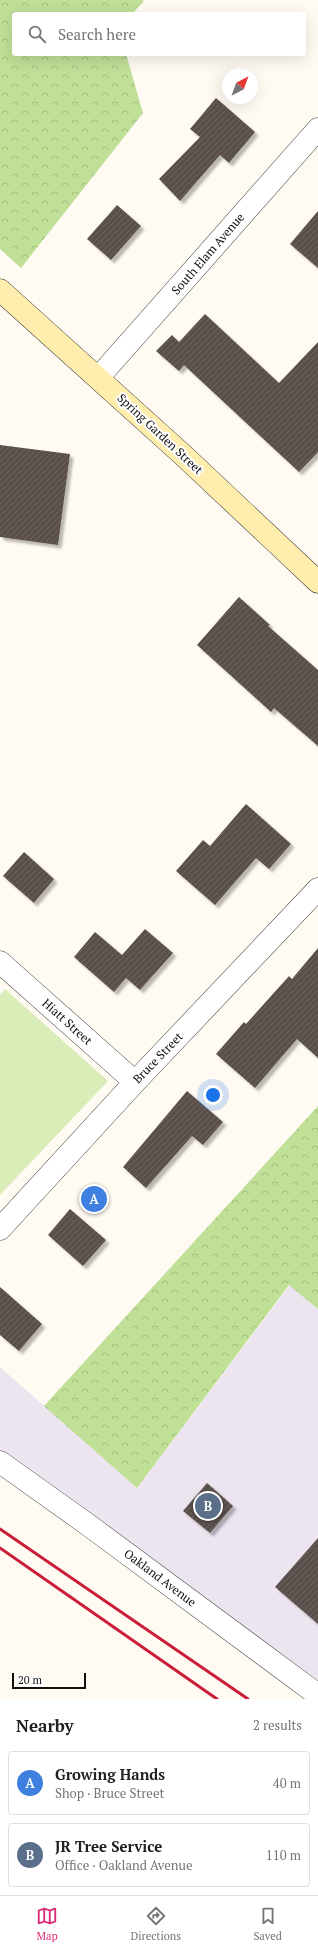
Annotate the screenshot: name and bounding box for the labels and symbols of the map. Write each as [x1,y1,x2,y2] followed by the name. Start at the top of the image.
[222,68,258,104] north arrow
[168,210,247,298] street label: South Elam Avenue
[114,390,207,478] street label: Spring Garden Street
[39,995,96,1048] street label: Hiatt Street
[130,1029,186,1086] street label: Bruce Street
[203,1085,223,1105] your location
[81,1184,107,1214] pin: A
[195,1491,221,1521] pin: B
[121,1546,199,1610] street label: Oakland Avenue
[12,1671,86,1690] scale bar

